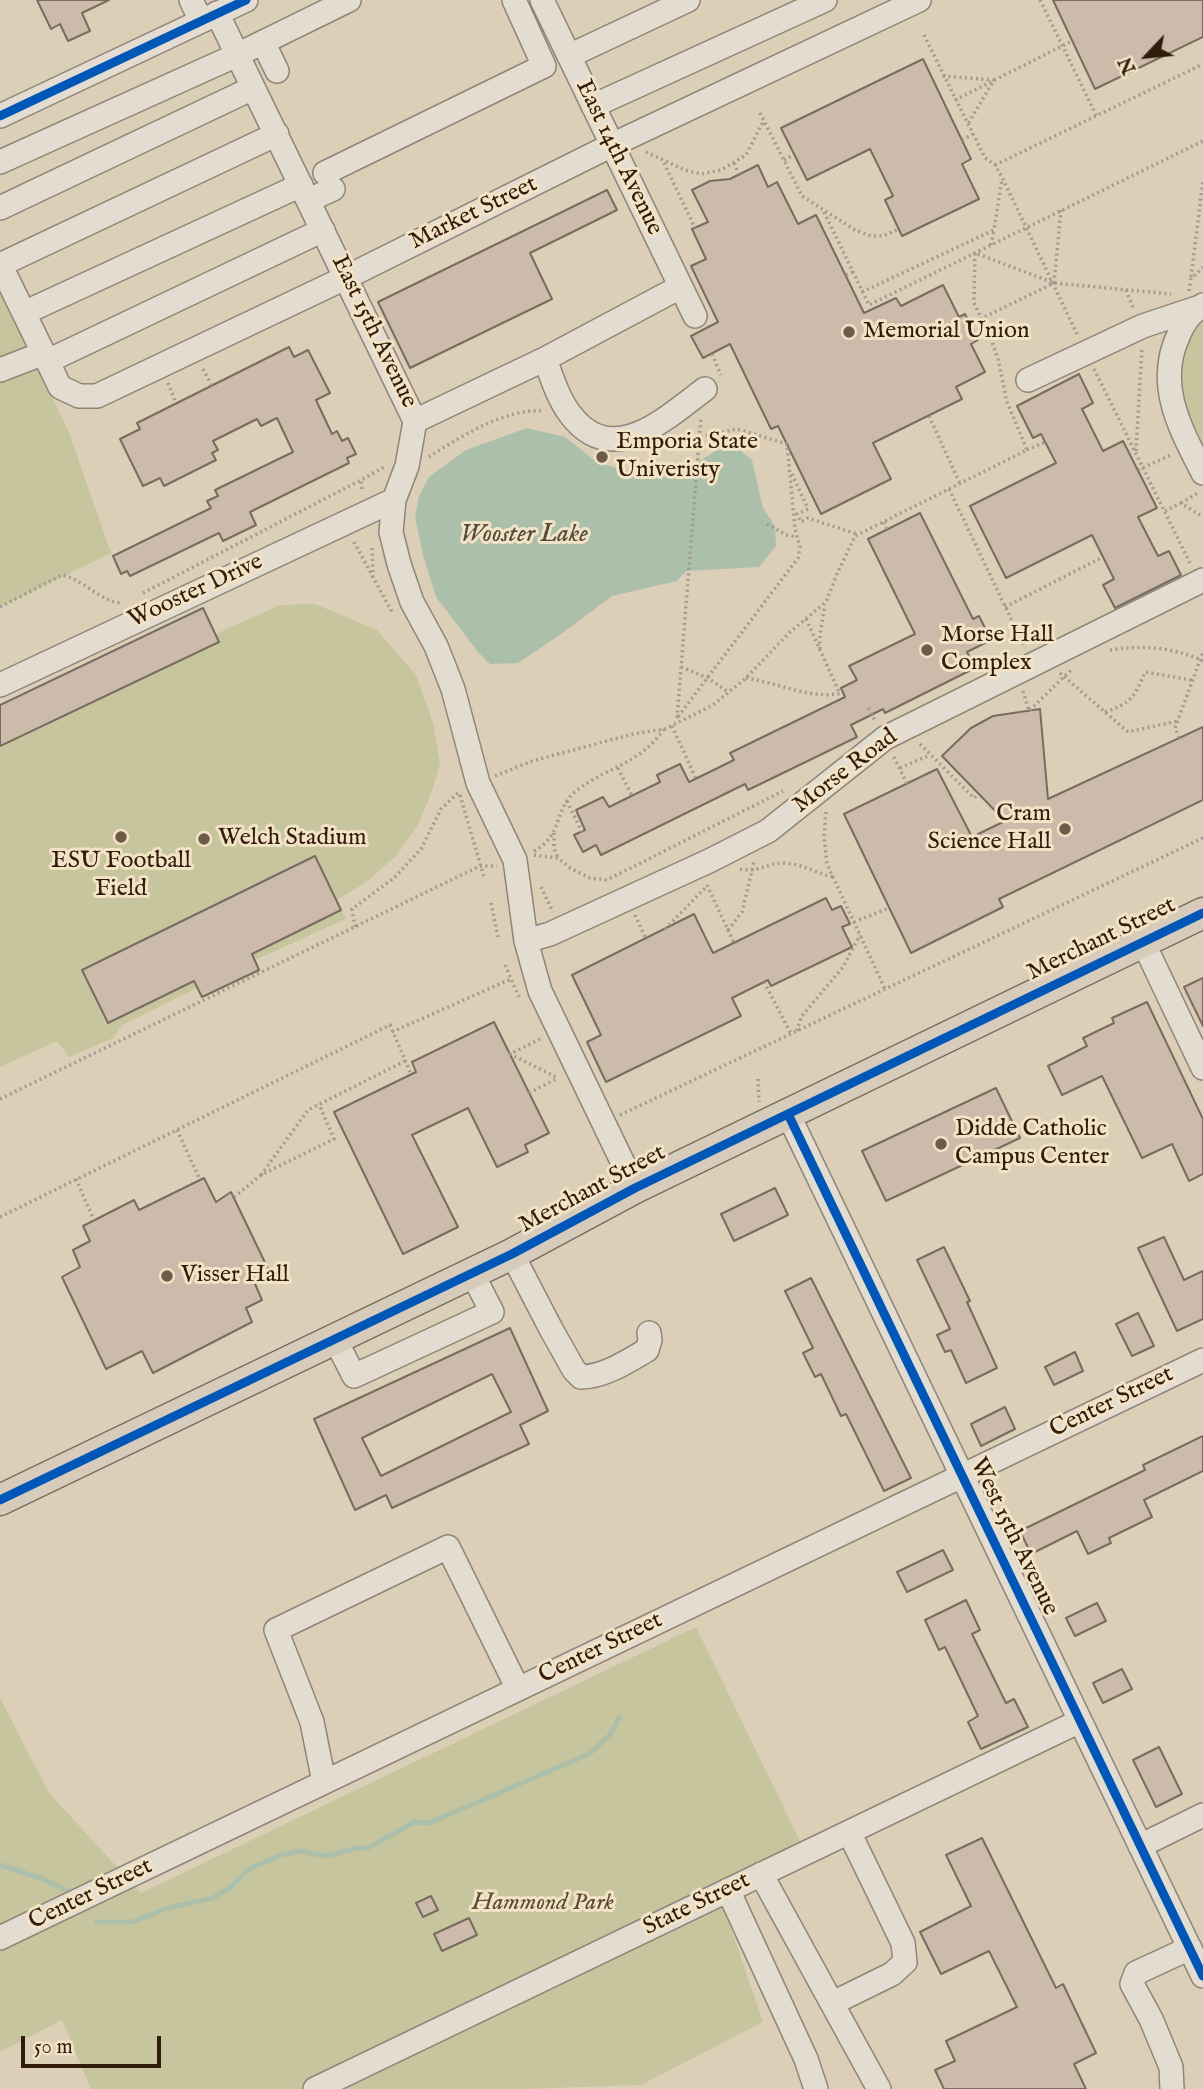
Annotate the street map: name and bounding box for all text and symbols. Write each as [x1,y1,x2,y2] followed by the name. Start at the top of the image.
[1112,21,1182,91] north arrow
[1114,53,1143,78] text: N
[568,76,668,240] street label: East 14th Avenue
[405,171,543,257] street label: Market Street
[324,251,422,413] street label: East 15th Avenue
[863,318,1030,346] place label: Memorial Union
[841,324,857,340] marker: Memorial Union
[616,429,758,485] place label: Emporia State Univeristy
[594,449,610,465] marker: Emporia State Univeristy
[460,520,588,552] water label: Wooster Lake
[124,548,268,636] street label: Wooster Drive
[941,622,1054,678] place label: Morse Hall Complex
[919,642,935,658] marker: Morse Hall Complex
[788,724,904,820] street label: Morse Road
[928,801,1051,857] place label: Cram Science Hall
[1057,821,1073,837] marker: Cram Science Hall
[218,825,366,853] place label: Welch Stadium
[113,829,129,845] marker: ESU Football Field
[196,831,212,847] marker: Welch Stadium
[51,848,191,904] place label: ESU Football Field
[1023,892,1181,988] street label: Merchant Street
[955,1116,1109,1172] place label: Didde Catholic Campus Center
[933,1136,949,1152] marker: Didde Catholic Campus Center
[515,1139,671,1241] street label: Merchant Street
[181,1262,289,1290] place label: Visser Hall
[159,1268,175,1284] marker: Visser Hall
[1046,1361,1178,1445] street label: Center Street
[962,1453,1064,1621] street label: West 15th Avenue
[535,1607,667,1691] street label: Center Street
[25,1853,157,1937] street label: Center Street
[639,1867,755,1943] street label: State Street
[472,1890,614,1918] park label: Hammond Park
[24,2022,164,2066] scale bar
[34,2034,73,2061] text: 50 m

